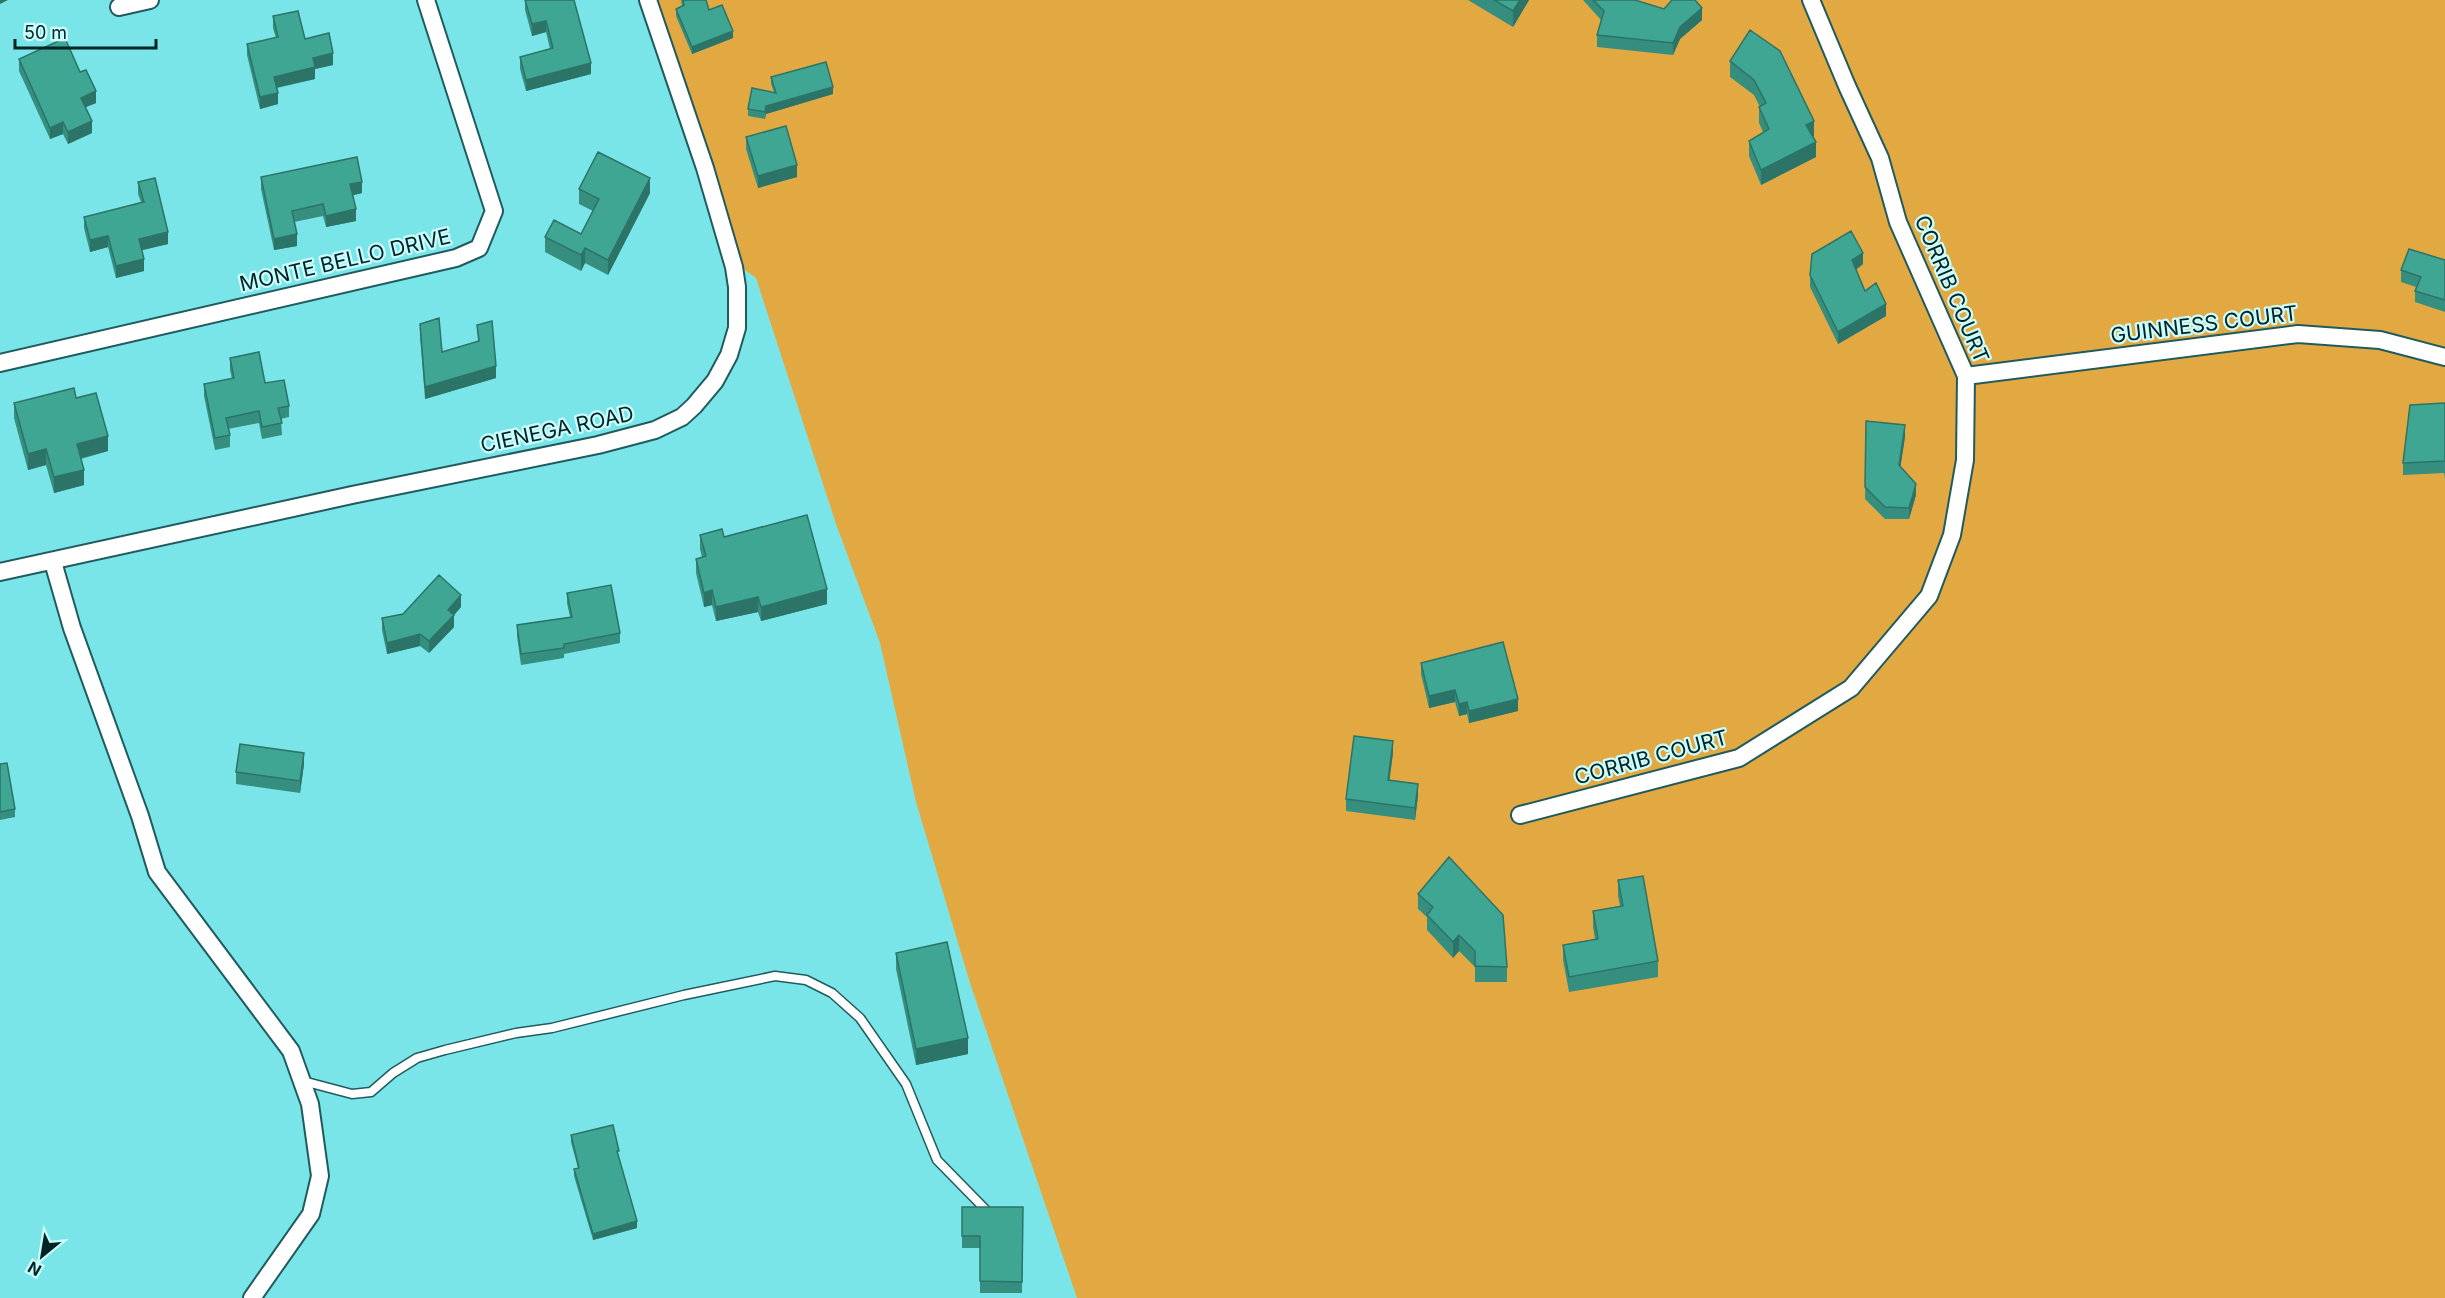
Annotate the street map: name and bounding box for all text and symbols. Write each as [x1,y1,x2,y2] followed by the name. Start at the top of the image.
[15,12,156,50] scale bar
[24,22,67,43] text: 50 m
[1910,211,1994,367] street label: CORRIB COURT
[237,224,453,296] street label: MONTE BELLO DRIVE
[2109,300,2299,348] street label: GUINNESS COURT
[478,401,636,457] street label: CIENEGA ROAD
[1572,725,1730,789] street label: CORRIB COURT
[12,1226,72,1286] north arrow
[24,1257,45,1281] text: N

